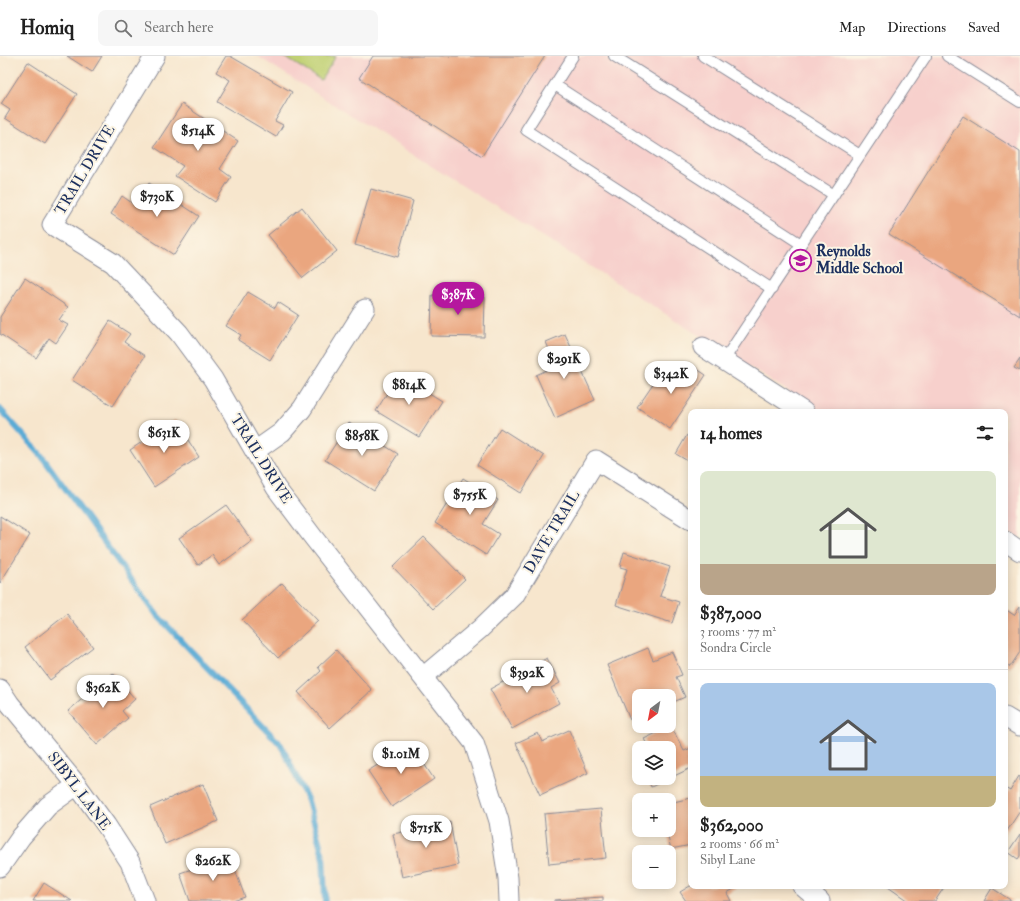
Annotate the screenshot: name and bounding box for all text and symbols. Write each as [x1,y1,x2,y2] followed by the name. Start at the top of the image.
[98,10,378,46] search box
[20,16,74,40] text: Homiq
[112,17,134,39] icon: search
[144,18,213,37] text: Search here
[839,19,865,36] text: Map
[887,19,946,36] text: Directions
[968,19,1000,36] text: Saved
[170,118,226,152] pin: $514K
[51,121,119,218] street label: TRAIL DRIVE
[181,123,215,139] text: $514K
[129,184,185,218] pin: $730K
[140,189,174,205] text: $730K
[815,242,903,278] place label: Reynolds Middle School
[787,247,813,273] school or university icon: Reynolds Middle School
[430,282,486,316] pin: $387K
[441,287,475,303] text: $387K
[536,346,592,380] pin: $291K
[547,351,581,367] text: $291K
[643,361,699,395] pin: $342K
[654,366,689,382] text: $342K
[381,372,437,406] pin: $814K
[392,377,426,393] text: $814K
[226,411,296,507] street label: TRAIL DRIVE
[136,420,192,454] pin: $631K
[974,422,996,444] icon: filters
[334,423,390,457] pin: $858K
[700,423,762,444] text: 14 homes
[148,425,180,441] text: $631K
[345,428,379,444] text: $858K
[442,482,498,516] pin: $755K
[453,487,487,503] text: $755K
[520,487,584,577] street label: DAVE TRAIL
[812,497,884,569] icon: home
[700,603,762,624] text: $387,000
[700,624,776,640] text: 3 rooms · 77 m²
[700,640,771,656] text: Sondra Circle
[499,660,555,694] pin: $392K
[510,665,544,681] text: $392K
[75,675,131,709] pin: $362K
[86,680,120,696] text: $362K
[632,689,676,733] north arrow
[632,689,676,889] map controls
[812,709,884,781] icon: home
[368,741,434,775] pin: $1.01M
[632,741,676,785] button: layers
[382,746,420,762] text: $1.01M
[43,748,115,834] street label: SIBYL LANE
[632,793,676,837] button: +
[398,815,454,849] pin: $715K
[700,815,764,836] text: $362,000
[410,820,442,836] text: $715K
[700,836,779,852] text: 2 rooms · 66 m²
[632,845,676,889] button: −
[185,848,241,882] pin: $262K
[700,852,756,868] text: Sibyl Lane
[195,853,231,869] text: $262K

